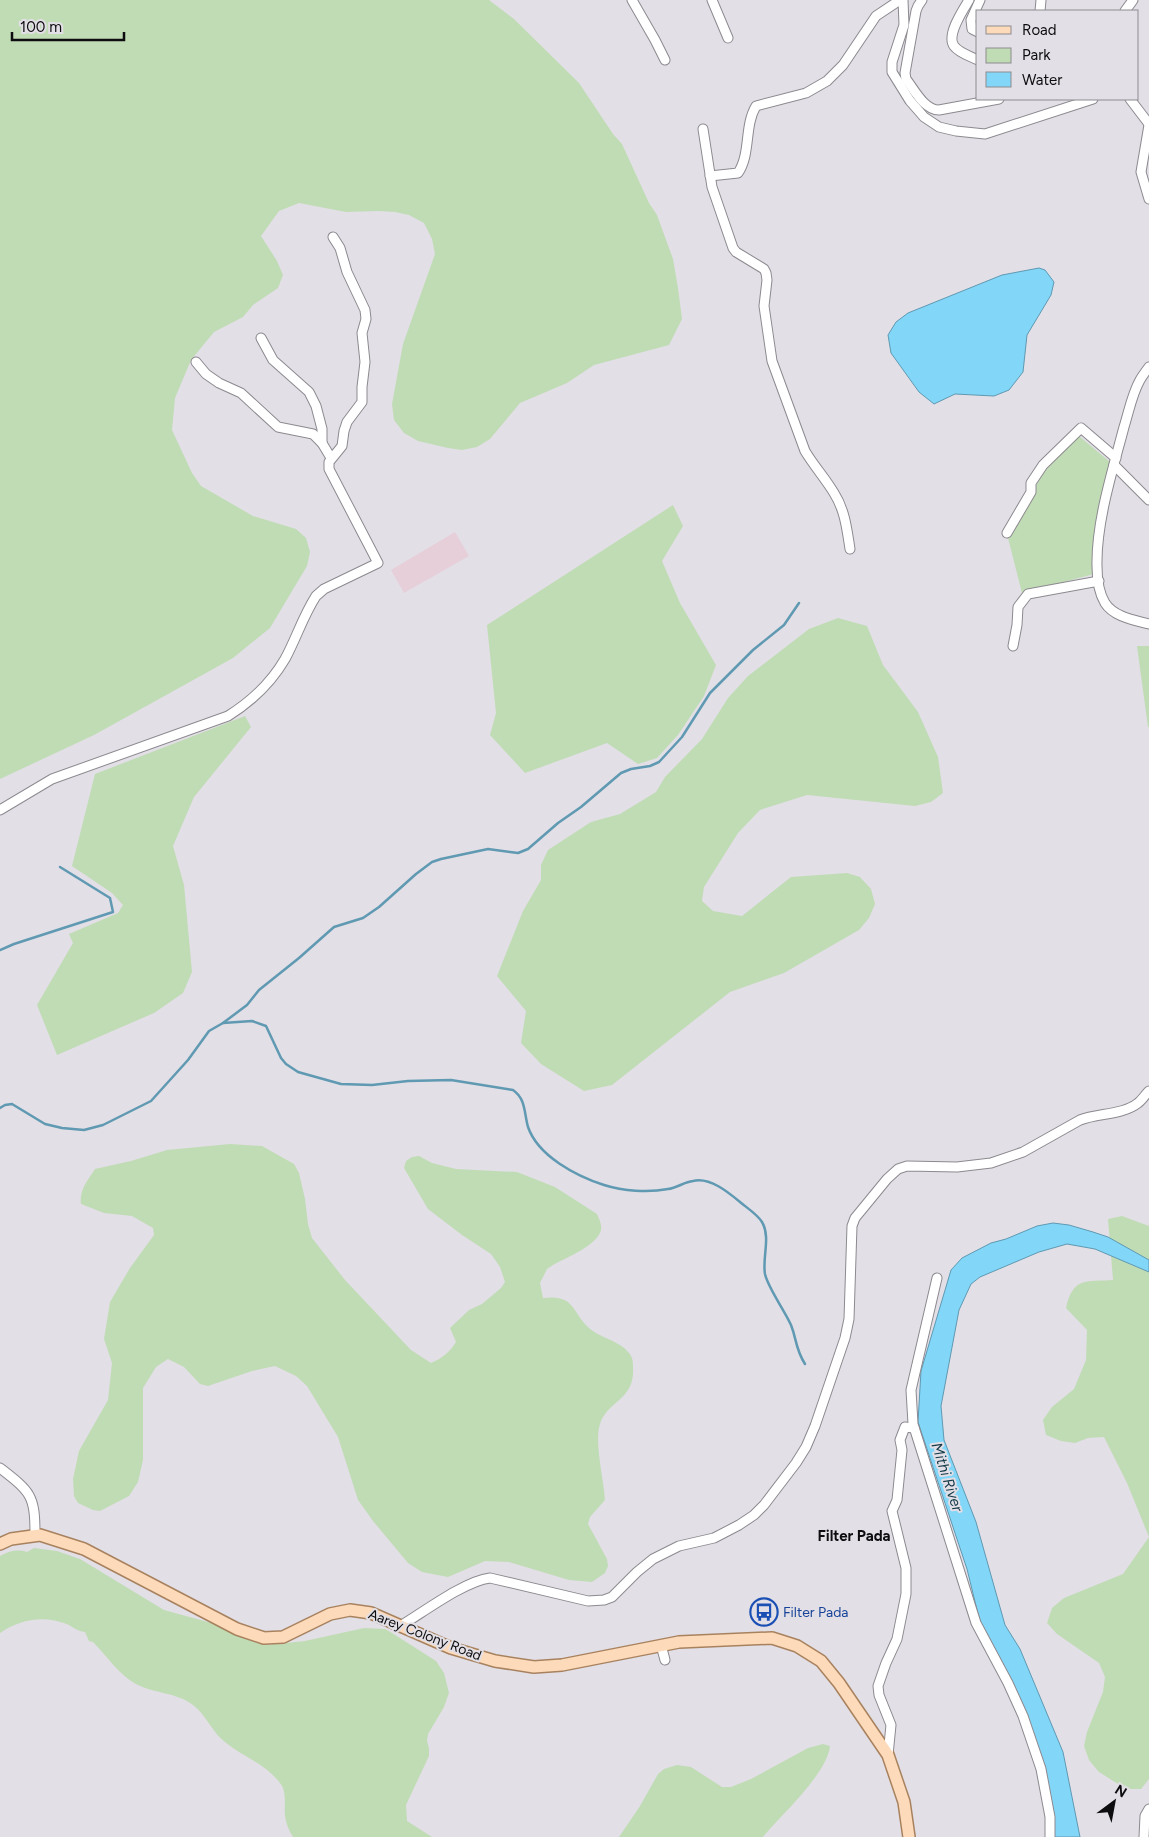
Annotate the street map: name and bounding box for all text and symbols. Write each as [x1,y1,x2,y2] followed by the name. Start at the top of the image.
[12,10,125,42] scale bar
[976,10,1139,100] legend
[20,18,62,36] text: 100 m
[1022,21,1057,39] text: Road
[1022,46,1051,64] text: Park
[1022,71,1062,89] text: Water
[927,1440,967,1515] water label: Mithi River
[817,1527,891,1545] district label: Filter Pada
[749,1597,779,1627] bus stop icon: Filter Pada
[783,1604,848,1621] place label: Filter Pada
[366,1606,484,1664] street label: Aarey Colony Road
[1089,1777,1139,1827] north arrow
[1112,1781,1130,1801] text: N

